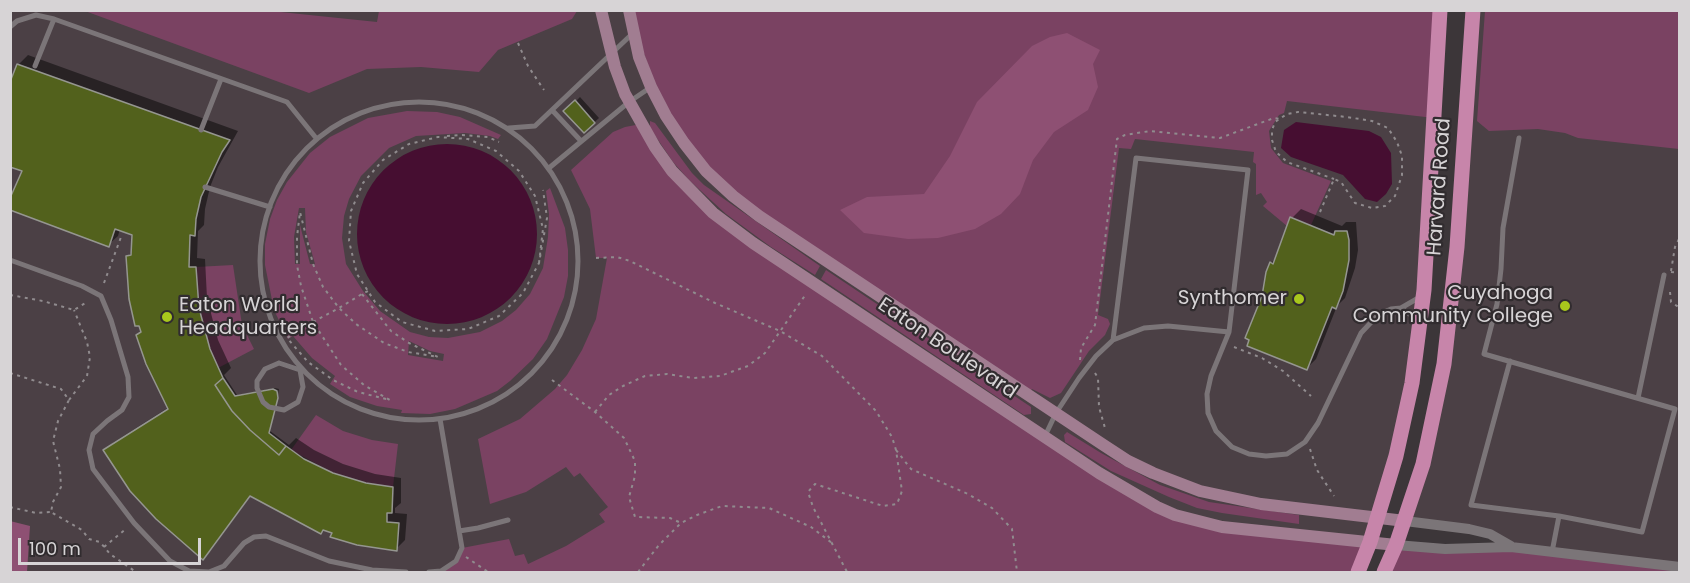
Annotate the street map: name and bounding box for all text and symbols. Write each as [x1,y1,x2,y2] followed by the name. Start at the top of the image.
[1423,117,1457,257] street label: Harvard Road
[1353,282,1553,329] place label: Cuyahoga Community College
[1178,287,1287,311] place label: Synthomer
[1292,292,1306,306] marker: Synthomer
[179,294,317,341] place label: Eaton World Headquarters
[873,294,1021,404] street label: Eaton Boulevard
[1558,299,1572,313] marker: Cuyahoga Community College
[160,310,174,324] marker: Eaton World Headquarters
[21,526,204,564] scale bar
[29,536,81,561] text: 100 m

